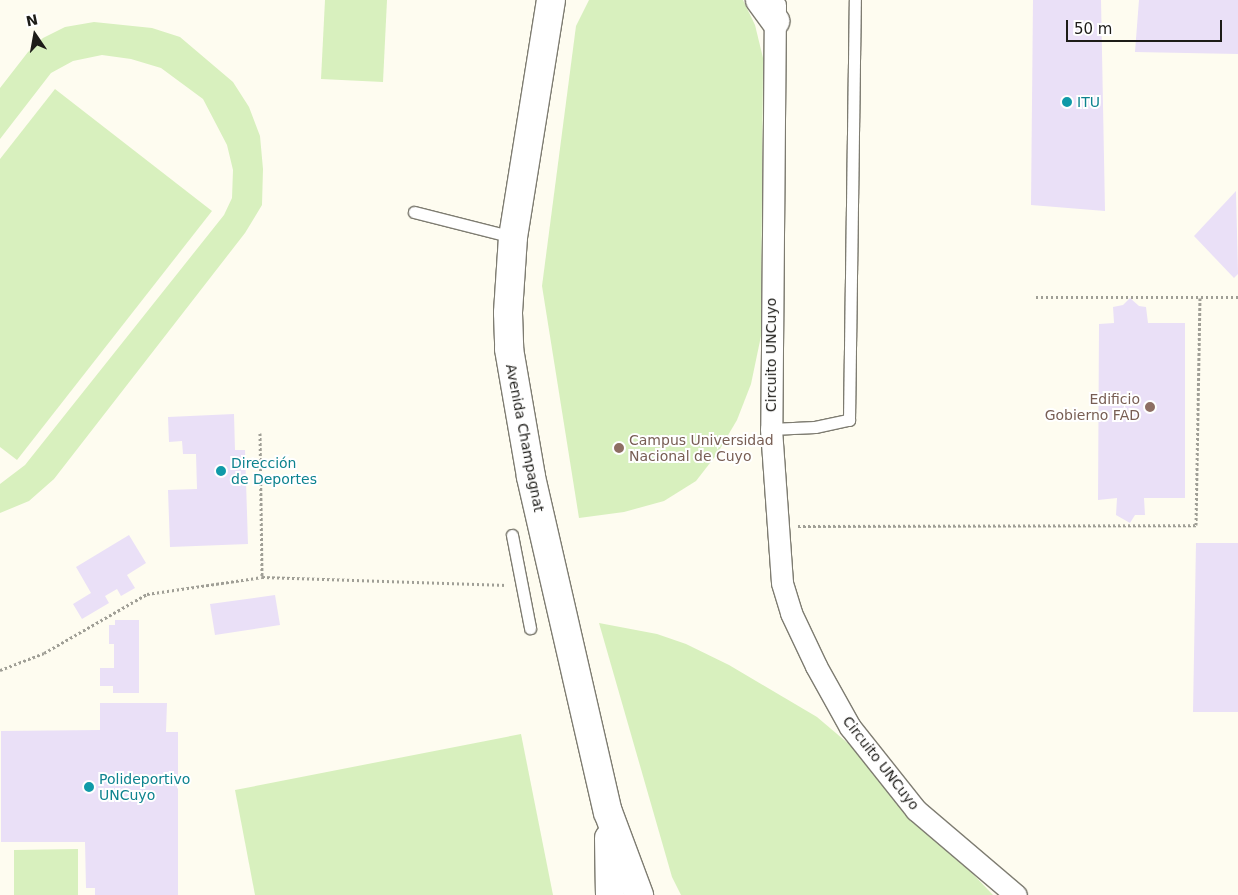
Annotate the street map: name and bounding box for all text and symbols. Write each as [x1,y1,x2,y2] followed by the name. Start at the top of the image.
[10,10,60,60] north arrow
[1068,10,1224,42] scale bar
[24,11,39,29] text: N
[1074,20,1112,38] text: 50 m
[1077,94,1100,110] place label: ITU
[1061,96,1073,108] marker: ITU
[763,298,779,412] street label: Circuito UNCuyo
[502,363,548,513] street label: Avenida Champagnat
[1045,391,1140,424] place label: Edificio Gobierno FAD
[1144,401,1156,413] marker: Edificio Gobierno FAD
[629,432,774,464] place label: Campus Universidad Nacional de Cuyo
[613,442,625,454] marker: Campus Universidad Nacional de Cuyo
[231,455,317,488] place label: Dirección de Deportes
[215,465,227,477] marker: Dirección de Deportes
[839,713,923,813] street label: Circuito UNCuyo
[99,771,190,804] place label: Polideportivo UNCuyo
[83,781,95,793] marker: Polideportivo UNCuyo

